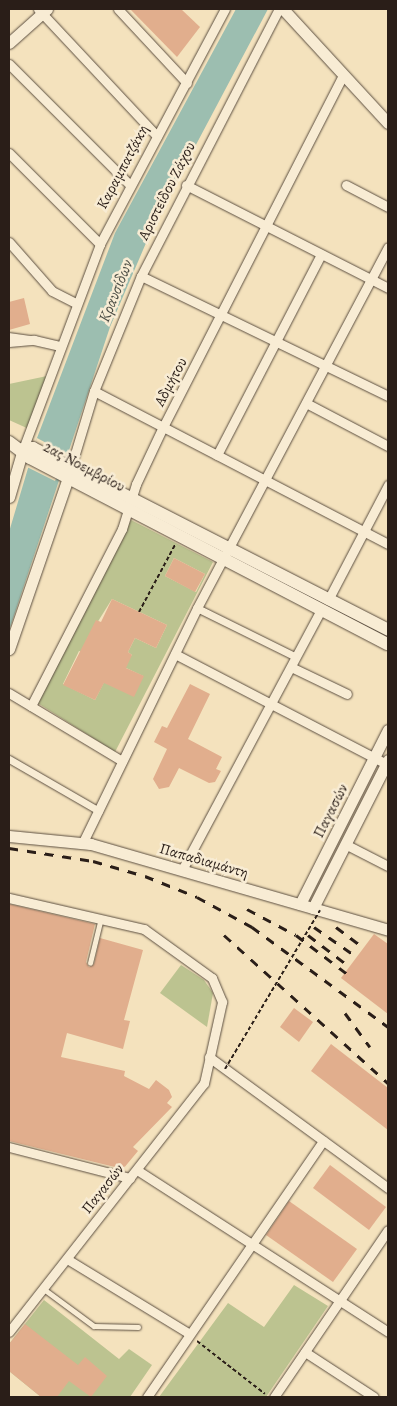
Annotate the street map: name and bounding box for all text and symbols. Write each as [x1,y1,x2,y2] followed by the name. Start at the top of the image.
[93,122,153,212] street label: Καραμπατζάκη
[135,139,199,243] street label: Αριστείδου Ζάχου
[95,257,137,325] water label: Κραυσίδων
[151,355,191,409] street label: Αδμήτου
[40,438,128,496] street label: 2ας Νοεμβρίου
[310,781,352,841] street label: Παγασών
[158,840,250,882] street label: Παπαδιαμάντη
[78,1161,128,1217] street label: Παγασών

